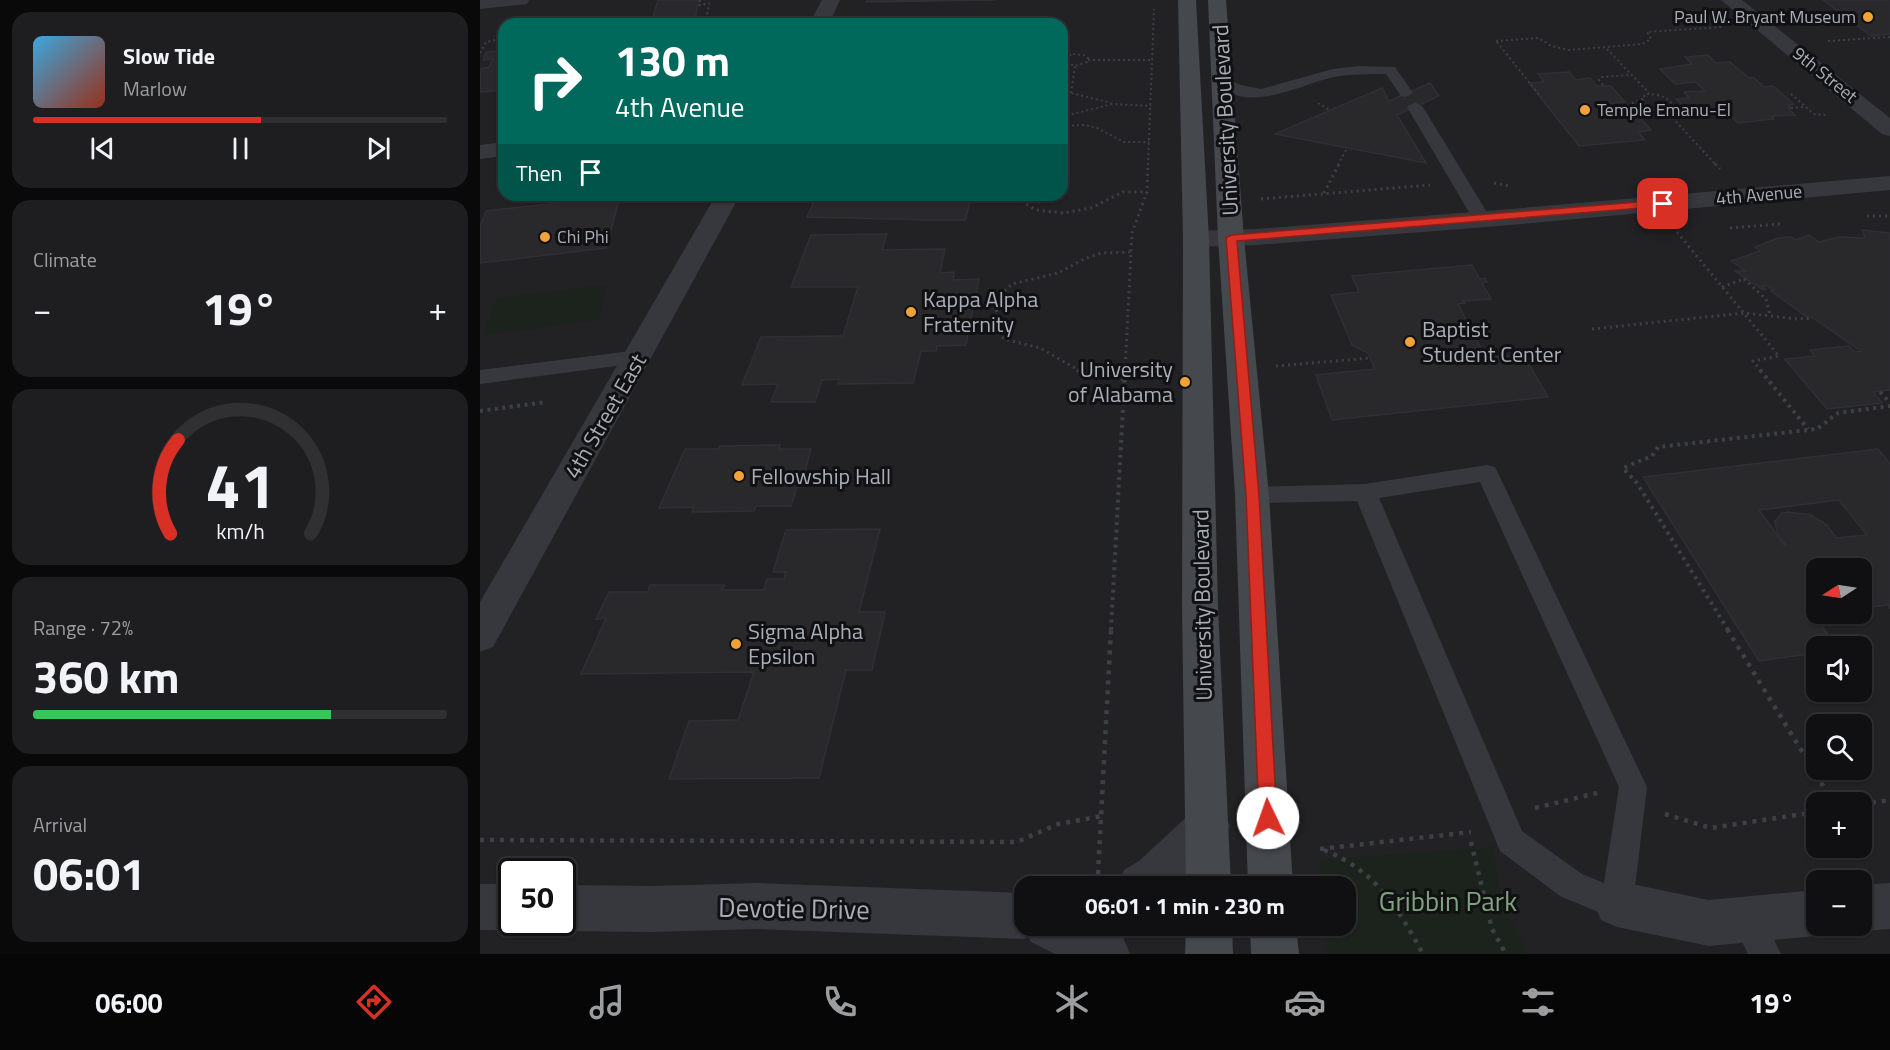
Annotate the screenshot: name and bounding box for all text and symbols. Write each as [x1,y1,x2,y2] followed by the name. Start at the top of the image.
[1674,3,1856,30] place label: Paul W. Bryant Museum
[1861,10,1875,24] marker: Paul W. Bryant Museum
[1203,24,1247,216] street label: University Boulevard
[615,28,730,92] text: 130 m
[123,39,215,73] text: Slow Tide
[1787,40,1864,110] street label: 9th Street
[516,42,594,120] icon: right
[123,73,187,104] text: Marlow
[615,86,745,127] text: 4th Avenue
[1597,96,1731,123] place label: Temple Emanu-El
[1578,103,1592,117] marker: Temple Emanu-El
[86,132,119,165] icon: previous
[224,132,257,165] icon: pause
[362,132,395,165] icon: next
[516,156,562,190] text: Then
[574,156,607,189] icon: arrive
[1715,177,1803,212] street label: 4th Avenue
[1637,178,1688,229] pin
[1646,187,1679,220] icon: arrive
[557,223,609,250] place label: Chi Phi
[538,230,552,244] marker: Chi Phi
[33,244,97,275] text: Climate
[202,274,278,342] text: 19°
[923,282,1038,341] place label: Kappa Alpha Fraternity
[33,284,51,334] text: −
[429,284,447,334] text: +
[904,305,918,319] marker: Kappa Alpha Fraternity
[1422,312,1562,371] place label: Baptist Student Center
[1403,335,1417,349] marker: Baptist Student Center
[555,347,655,485] street label: 4th Street East
[1068,352,1173,411] place label: University of Alabama
[1178,375,1192,389] marker: University of Alabama
[205,437,275,532] text: 41
[751,459,891,493] place label: Fellowship Hall
[732,469,746,483] marker: Fellowship Hall
[1183,509,1221,701] street label: University Boulevard
[216,515,264,547] text: km/h
[1806,558,1872,624] north arrow
[1806,558,1872,936] map controls
[33,612,133,643] text: Range · 72%
[748,614,863,673] place label: Sigma Alpha Epsilon
[1806,636,1872,702] button: sound
[729,637,743,651] marker: Sigma Alpha Epsilon
[33,642,179,710] text: 360 km
[1806,714,1872,780] button: search
[1236,786,1300,850] position arrow
[1806,792,1872,858] button: +
[33,809,87,840] text: Arrival
[33,839,145,907] text: 06:01
[498,858,576,936] speed limit sign: 50
[1806,870,1872,936] button: −
[1379,880,1517,921] park label: Gribbin Park
[718,886,870,929] street label: Devotie Drive
[1085,889,1285,923] text: 06:01 · 1 min · 230 m
[353,981,395,1023] icon: directions
[586,981,628,1023] icon: music
[819,981,861,1023] icon: phone
[1051,981,1093,1023] icon: climate
[1284,981,1326,1023] icon: car
[1517,981,1559,1023] icon: filters
[95,982,163,1023] text: 06:00
[1749,982,1795,1023] text: 19°

